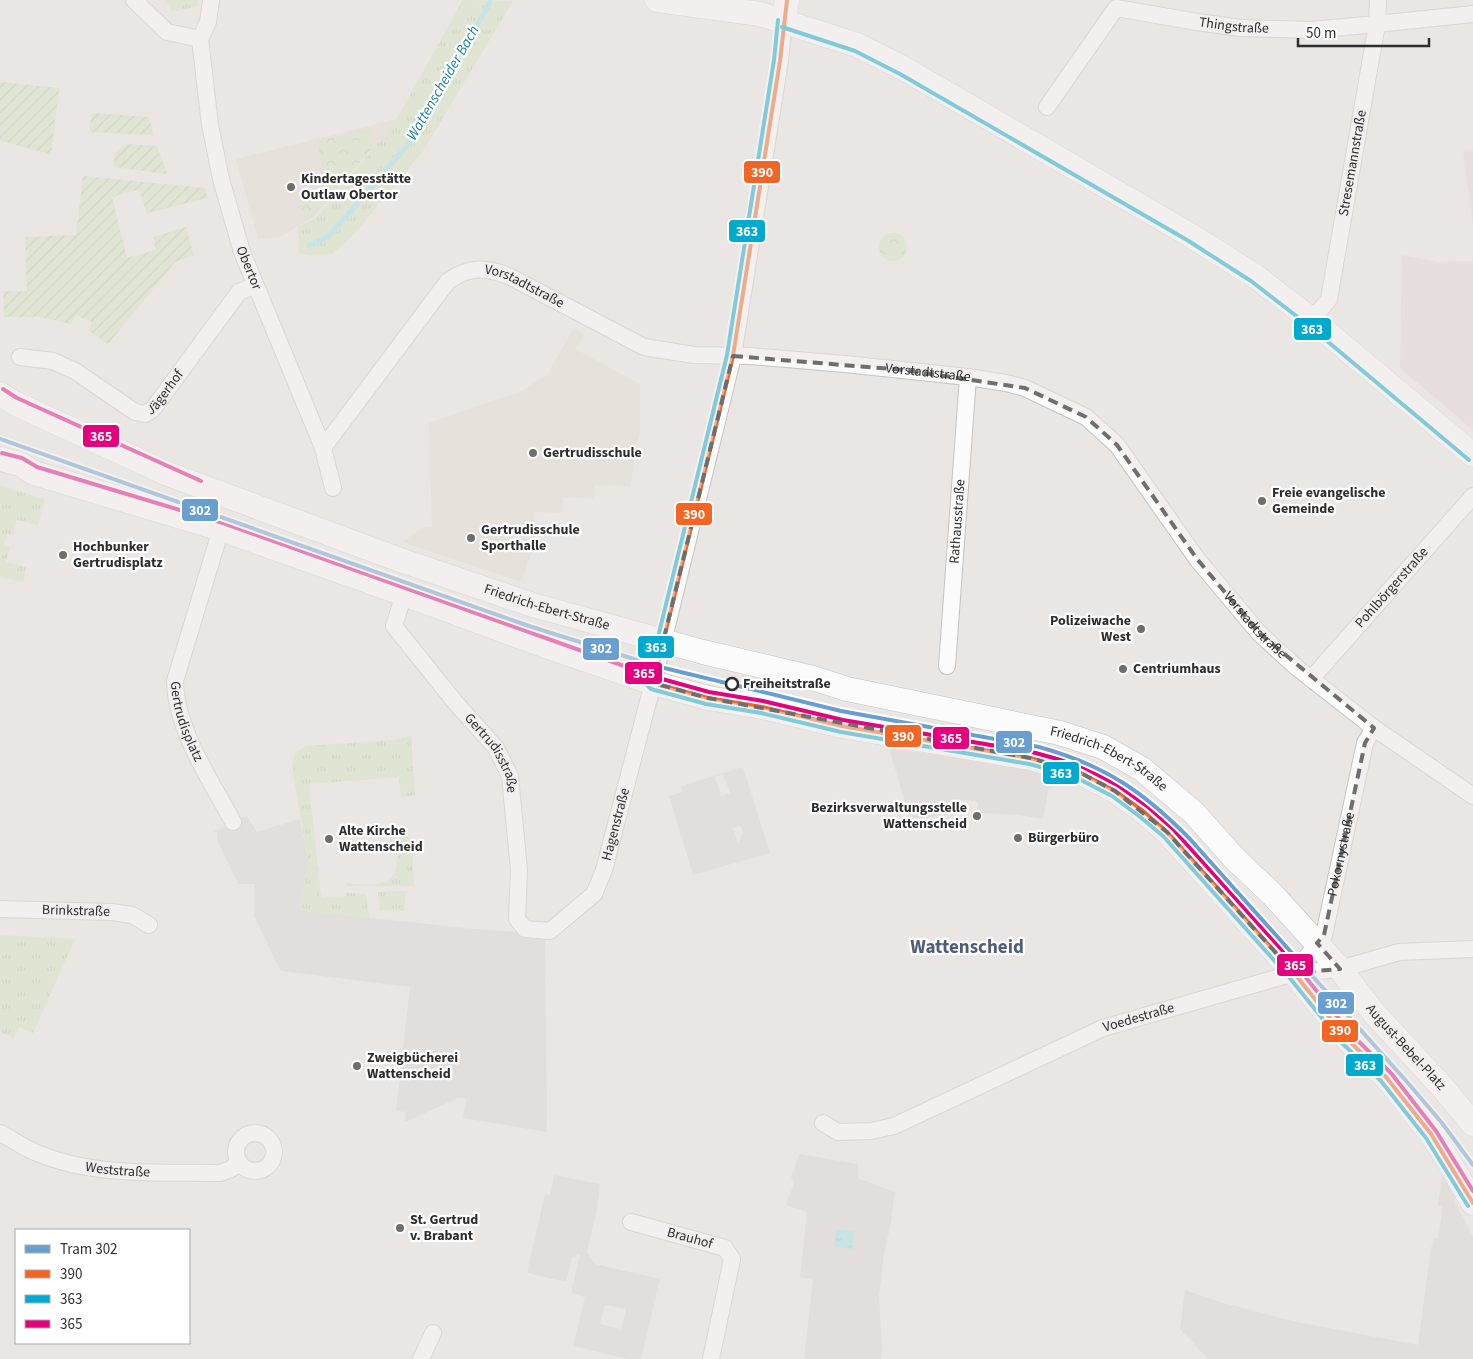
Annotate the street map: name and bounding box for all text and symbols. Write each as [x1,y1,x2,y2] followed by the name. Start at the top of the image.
[1198,12,1269,39] street label: Thingstraße
[1298,15,1429,47] scale bar
[402,22,485,144] water label: Wattenscheider Bach
[1306,23,1336,44] text: 50 m
[1334,108,1372,218] street label: Stresemannstraße
[743,160,781,184] line badge: 390
[751,163,773,183] text: 390
[301,169,411,205] place label: Kindertagesstätte Outlaw Obertor
[285,181,297,193] marker: Kindertagesstätte Outlaw Obertor
[728,219,766,243] line badge: 363
[736,222,758,242] text: 363
[231,244,267,293] street label: Obertor
[483,260,568,313] street label: Vorstadtstraße
[1293,317,1332,341] line badge: 363
[1301,320,1323,340] text: 363
[884,358,972,387] street label: Vorstadtstraße
[143,365,189,420] street label: Jägerhof
[82,424,120,448] line badge: 365
[90,427,112,447] text: 365
[543,443,642,463] place label: Gertrudisschule
[527,447,539,459] marker: Gertrudisschule
[944,478,971,564] street label: Rathausstraße
[1272,483,1386,519] place label: Freie evangelische Gemeinde
[1256,495,1268,507] marker: Freie evangelische Gemeinde
[181,498,219,522] line badge: 302
[189,501,211,521] text: 302
[675,502,713,526] line badge: 390
[683,505,705,525] text: 390
[481,520,580,556] place label: Gertrudisschule Sporthalle
[465,532,477,544] marker: Gertrudisschule Sporthalle
[73,537,163,573] place label: Hochbunker Gertrudisplatz
[1351,543,1433,632] street label: Pohlbörgerstraße
[57,549,69,561] marker: Hochbunker Gertrudisplatz
[481,579,612,636] street label: Friedrich-Ebert-Straße
[1218,587,1291,664] street label: Vorstadtstraße
[1050,611,1132,647] place label: Polizeiwache West
[1135,623,1147,635] marker: Polizeiwache West
[637,635,675,659] line badge: 363
[582,637,620,661] line badge: 302
[645,638,667,658] text: 363
[590,639,612,659] text: 302
[1133,659,1221,679] place label: Centriumhaus
[624,661,663,685] line badge: 365
[1117,663,1129,675] marker: Centriumhaus
[633,664,655,684] text: 365
[743,674,831,694] place label: Freiheitstraße
[725,677,739,691] marker: Freiheitstraße
[165,681,208,765] street label: Gertrudisplatz
[460,709,522,794] street label: Gertrudisstraße
[1048,721,1172,796] street label: Friedrich-Ebert-Straße
[884,724,922,748] line badge: 390
[932,726,970,750] line badge: 365
[892,727,914,747] text: 390
[940,729,962,749] text: 365
[995,730,1033,754] line badge: 302
[1003,733,1025,753] text: 302
[1042,761,1080,785] line badge: 363
[1050,764,1072,784] text: 363
[597,786,635,863] street label: Hagenstraße
[811,798,967,834] place label: Bezirksverwaltungsstelle Wattenscheid
[971,810,983,822] marker: Bezirksverwaltungsstelle Wattenscheid
[1323,810,1360,898] street label: Pokornystraße
[338,821,423,857] place label: Alte Kirche Wattenscheid
[1028,828,1099,848] place label: Bürgerbüro
[1012,832,1024,844] marker: Bürgerbüro
[323,833,335,845] marker: Alte Kirche Wattenscheid
[42,900,110,922] street label: Brinkstraße
[910,934,1024,961] district label: Wattenscheid
[1276,953,1314,977] line badge: 365
[1284,956,1306,976] text: 365
[1317,991,1355,1015] line badge: 302
[1325,994,1347,1014] text: 302
[1101,998,1177,1037] street label: Voedestraße
[1361,1000,1451,1095] street label: August-Bebel-Platz
[1321,1019,1359,1043] line badge: 390
[1329,1021,1351,1041] text: 390
[367,1048,458,1084] place label: Zweigbücherei Wattenscheid
[1345,1053,1384,1077] line badge: 363
[1354,1056,1376,1076] text: 363
[351,1060,363,1072] marker: Zweigbücherei Wattenscheid
[84,1157,150,1183] street label: Weststraße
[410,1210,478,1246] place label: St. Gertrud v. Brabant
[394,1222,406,1234] marker: St. Gertrud v. Brabant
[665,1222,716,1254] street label: Brauhof
[15,1229,190,1344] legend
[60,1239,118,1260] text: Tram 302
[60,1264,82,1285] text: 390
[60,1289,82,1310] text: 363
[60,1314,82,1335] text: 365

